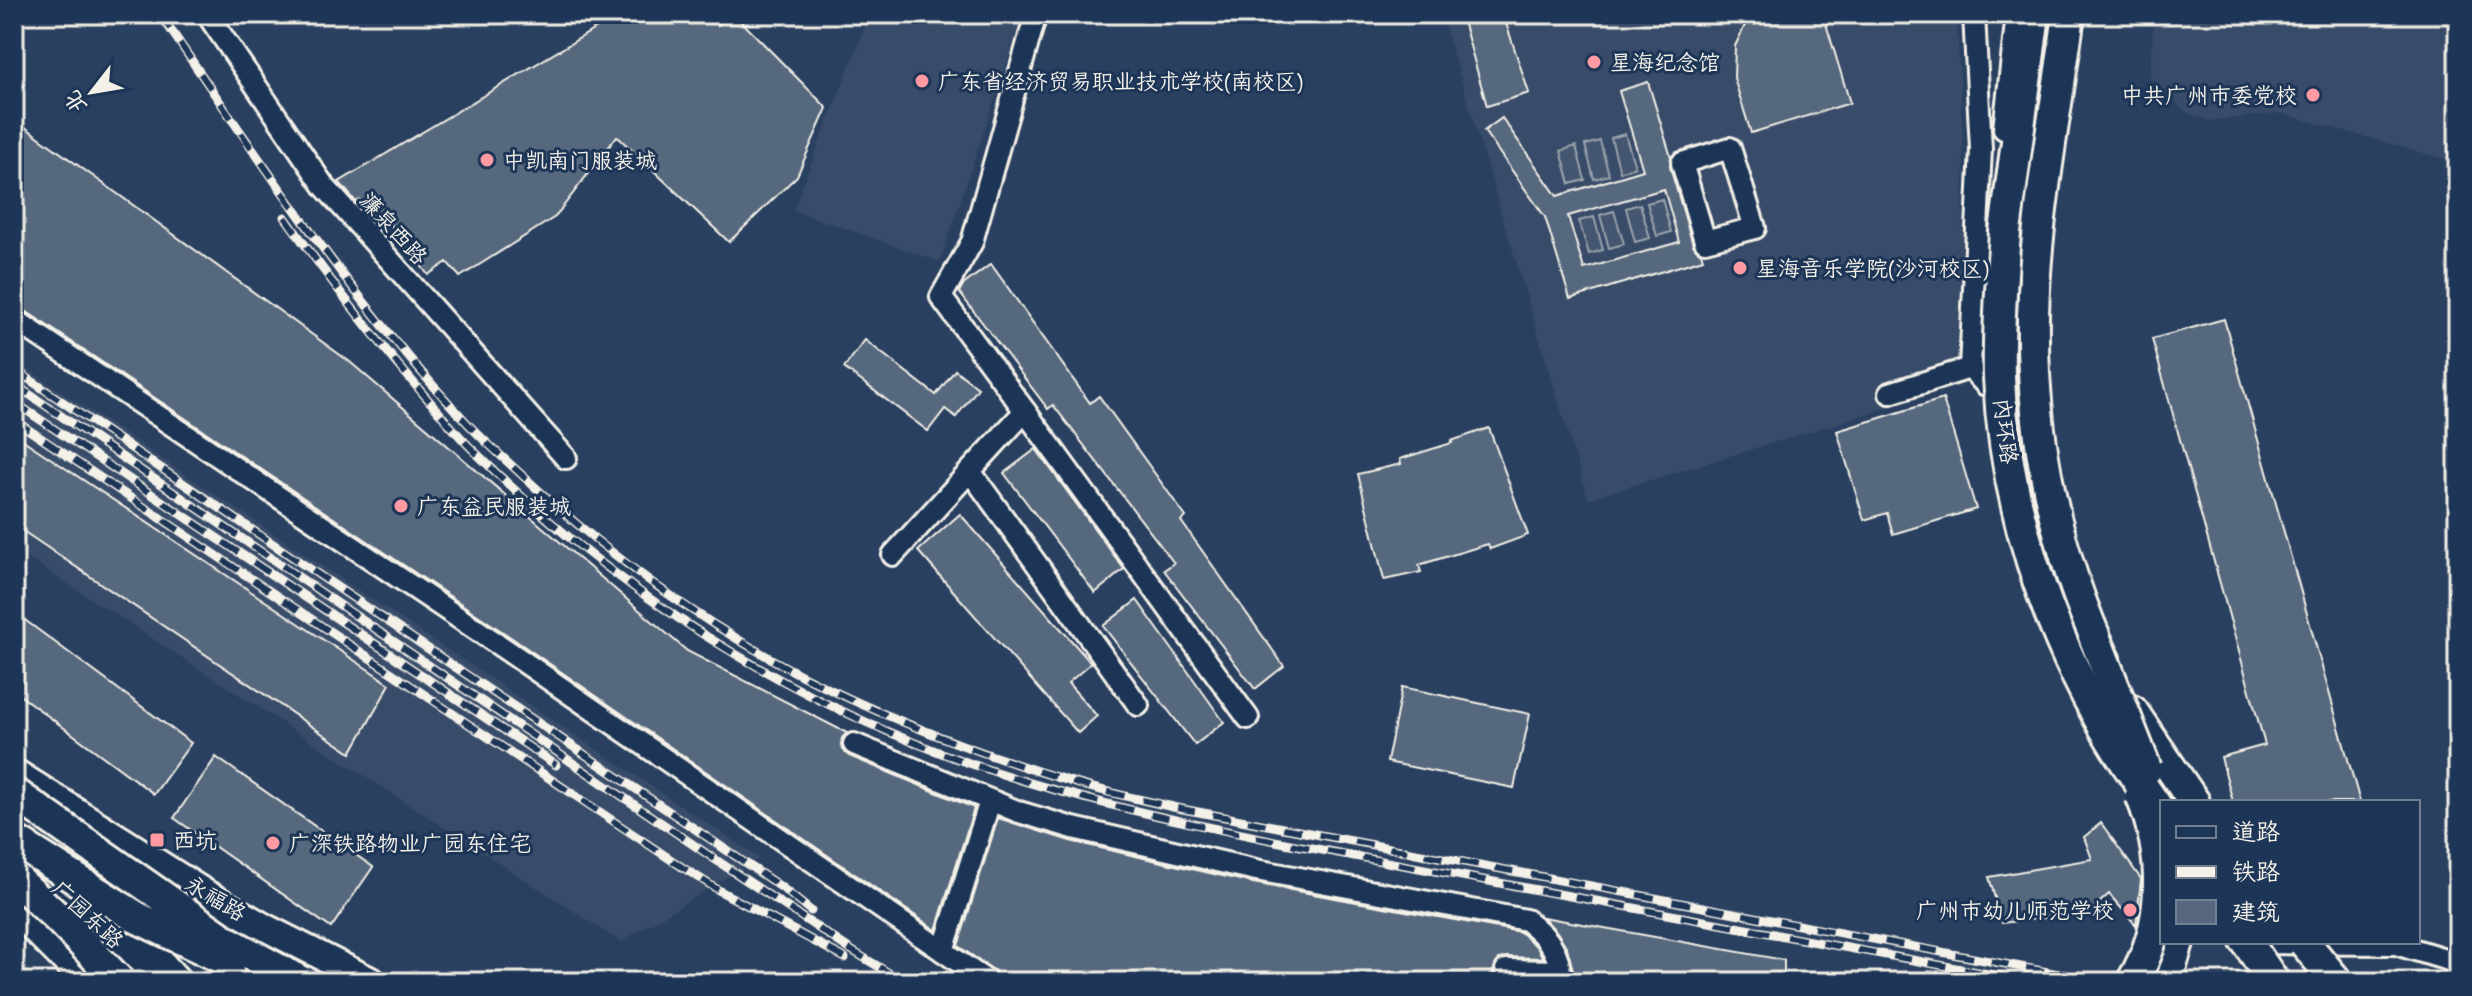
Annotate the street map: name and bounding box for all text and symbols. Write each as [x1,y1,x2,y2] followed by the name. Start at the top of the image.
[1610,48,1720,76] place label: 星海纪念馆
[52,52,132,132] north arrow
[1585,53,1603,71] marker: 星海纪念馆
[938,67,1303,95] place label: 广东省经济贸易职业技术学校(南校区)
[913,72,931,90] marker: 广东省经济贸易职业技术学校(南校区)
[2121,81,2297,109] place label: 中共广州市委党校
[57,86,93,119] text: 北
[2304,86,2322,104] marker: 中共广州市委党校
[503,146,657,174] place label: 中凯南门服装城
[478,151,496,169] marker: 中凯南门服装城
[354,186,434,270] street label: 濂泉西路
[1756,254,1989,282] place label: 星海音乐学院(沙河校区)
[1731,259,1749,277] marker: 星海音乐学院(沙河校区)
[1988,397,2024,465] street label: 内环路
[417,492,571,520] place label: 广东益民服装城
[392,497,410,515] marker: 广东益民服装城
[2160,800,2420,944] legend
[2232,816,2280,846] text: 道路
[173,826,217,854] place label: 西坑
[289,829,531,857] place label: 广深铁路物业广园东住宅
[148,831,166,849] marker: 西坑
[264,834,282,852] marker: 广深铁路物业广园东住宅
[2232,856,2280,886] text: 铁路
[180,869,252,927] street label: 永福路
[46,874,130,954] street label: 广园东路
[1916,896,2114,924] place label: 广州市幼儿师范学校
[2232,896,2280,926] text: 建筑
[2121,901,2139,919] marker: 广州市幼儿师范学校

